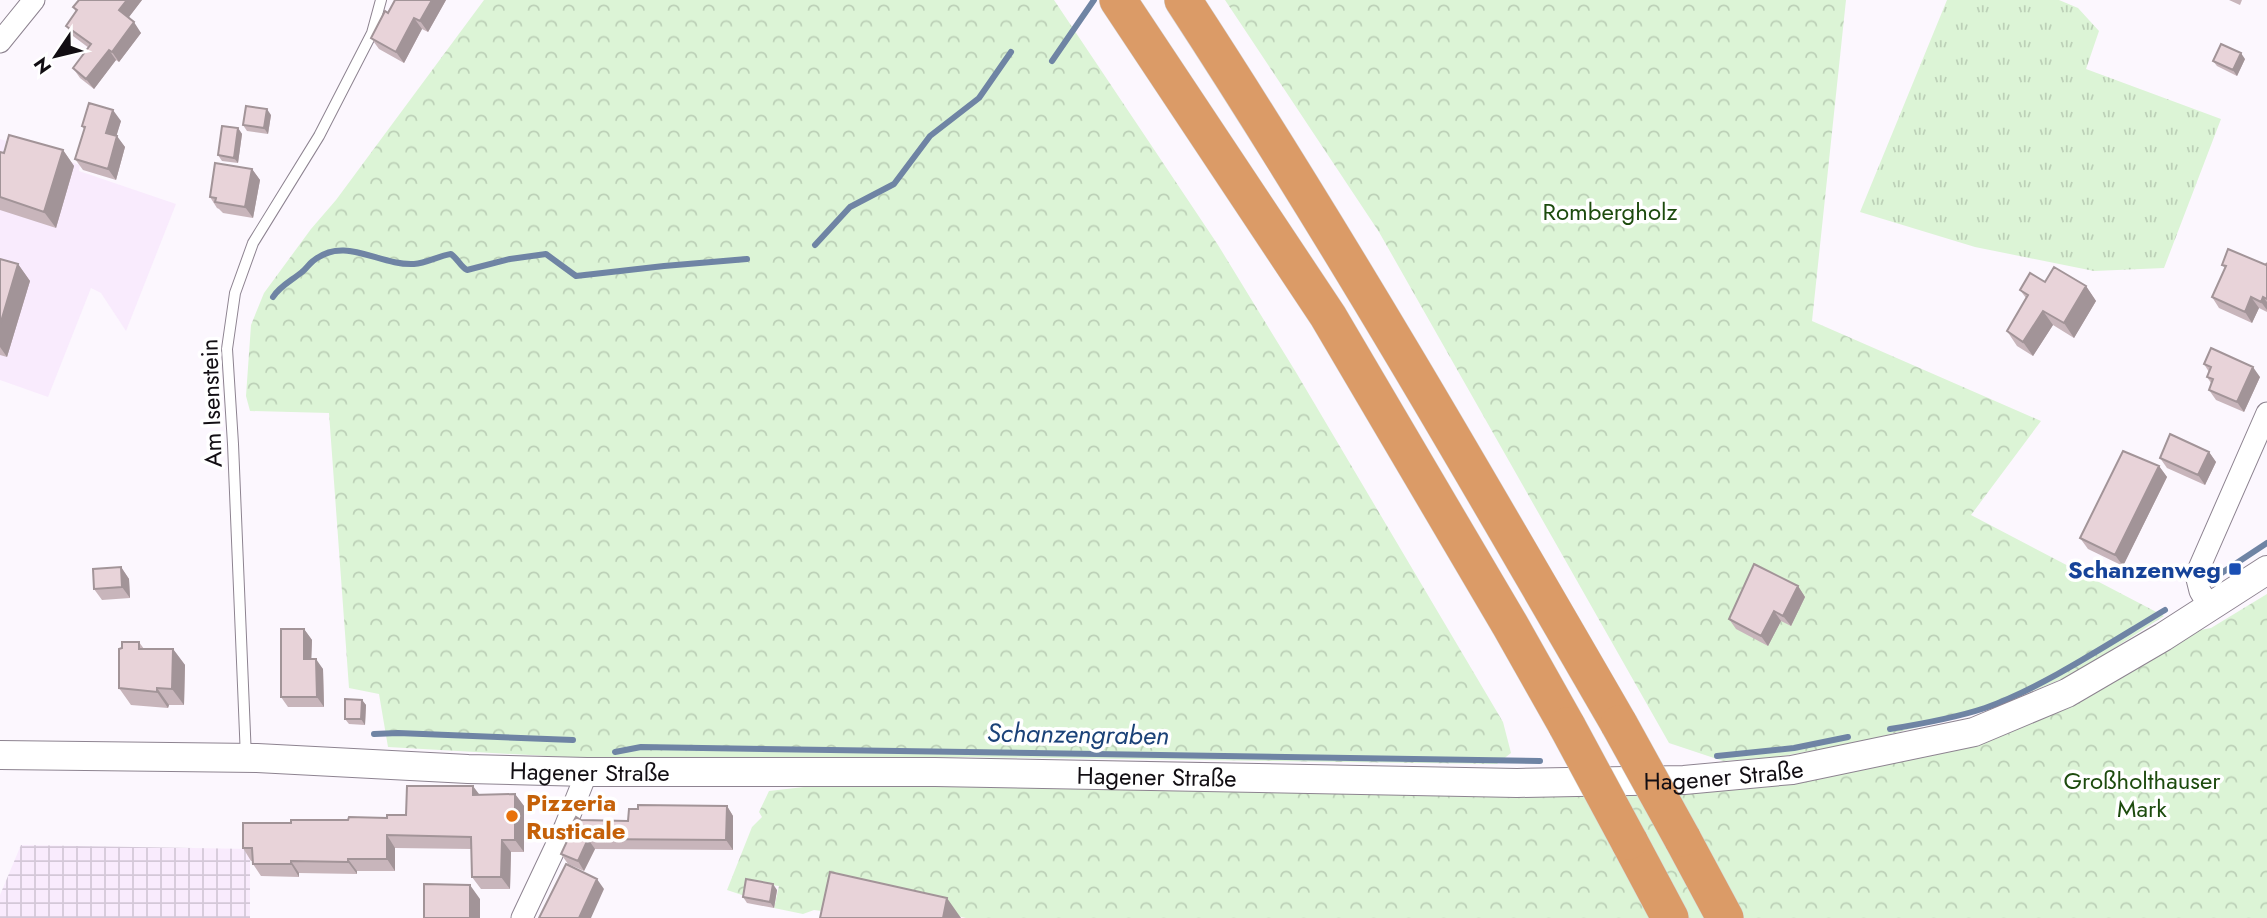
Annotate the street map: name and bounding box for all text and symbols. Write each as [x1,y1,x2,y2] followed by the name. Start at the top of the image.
[21,21,91,91] north arrow
[27,52,58,79] text: N
[1542,194,1678,229] park label: Rombergholz
[191,338,231,468] street label: Am Isenstein
[2068,552,2221,587] place label: Schanzenweg
[2227,561,2243,577] marker: Schanzenweg
[987,713,1169,755] water label: Schanzengraben
[1643,751,1806,798] street label: Hagener Straße
[509,753,670,790] street label: Hagener Straße
[1076,757,1237,795] street label: Hagener Straße
[2063,763,2221,826] park label: Großholthauser Mark
[526,785,626,848] place label: Pizzeria Rusticale
[504,808,520,824] marker: Pizzeria Rusticale

